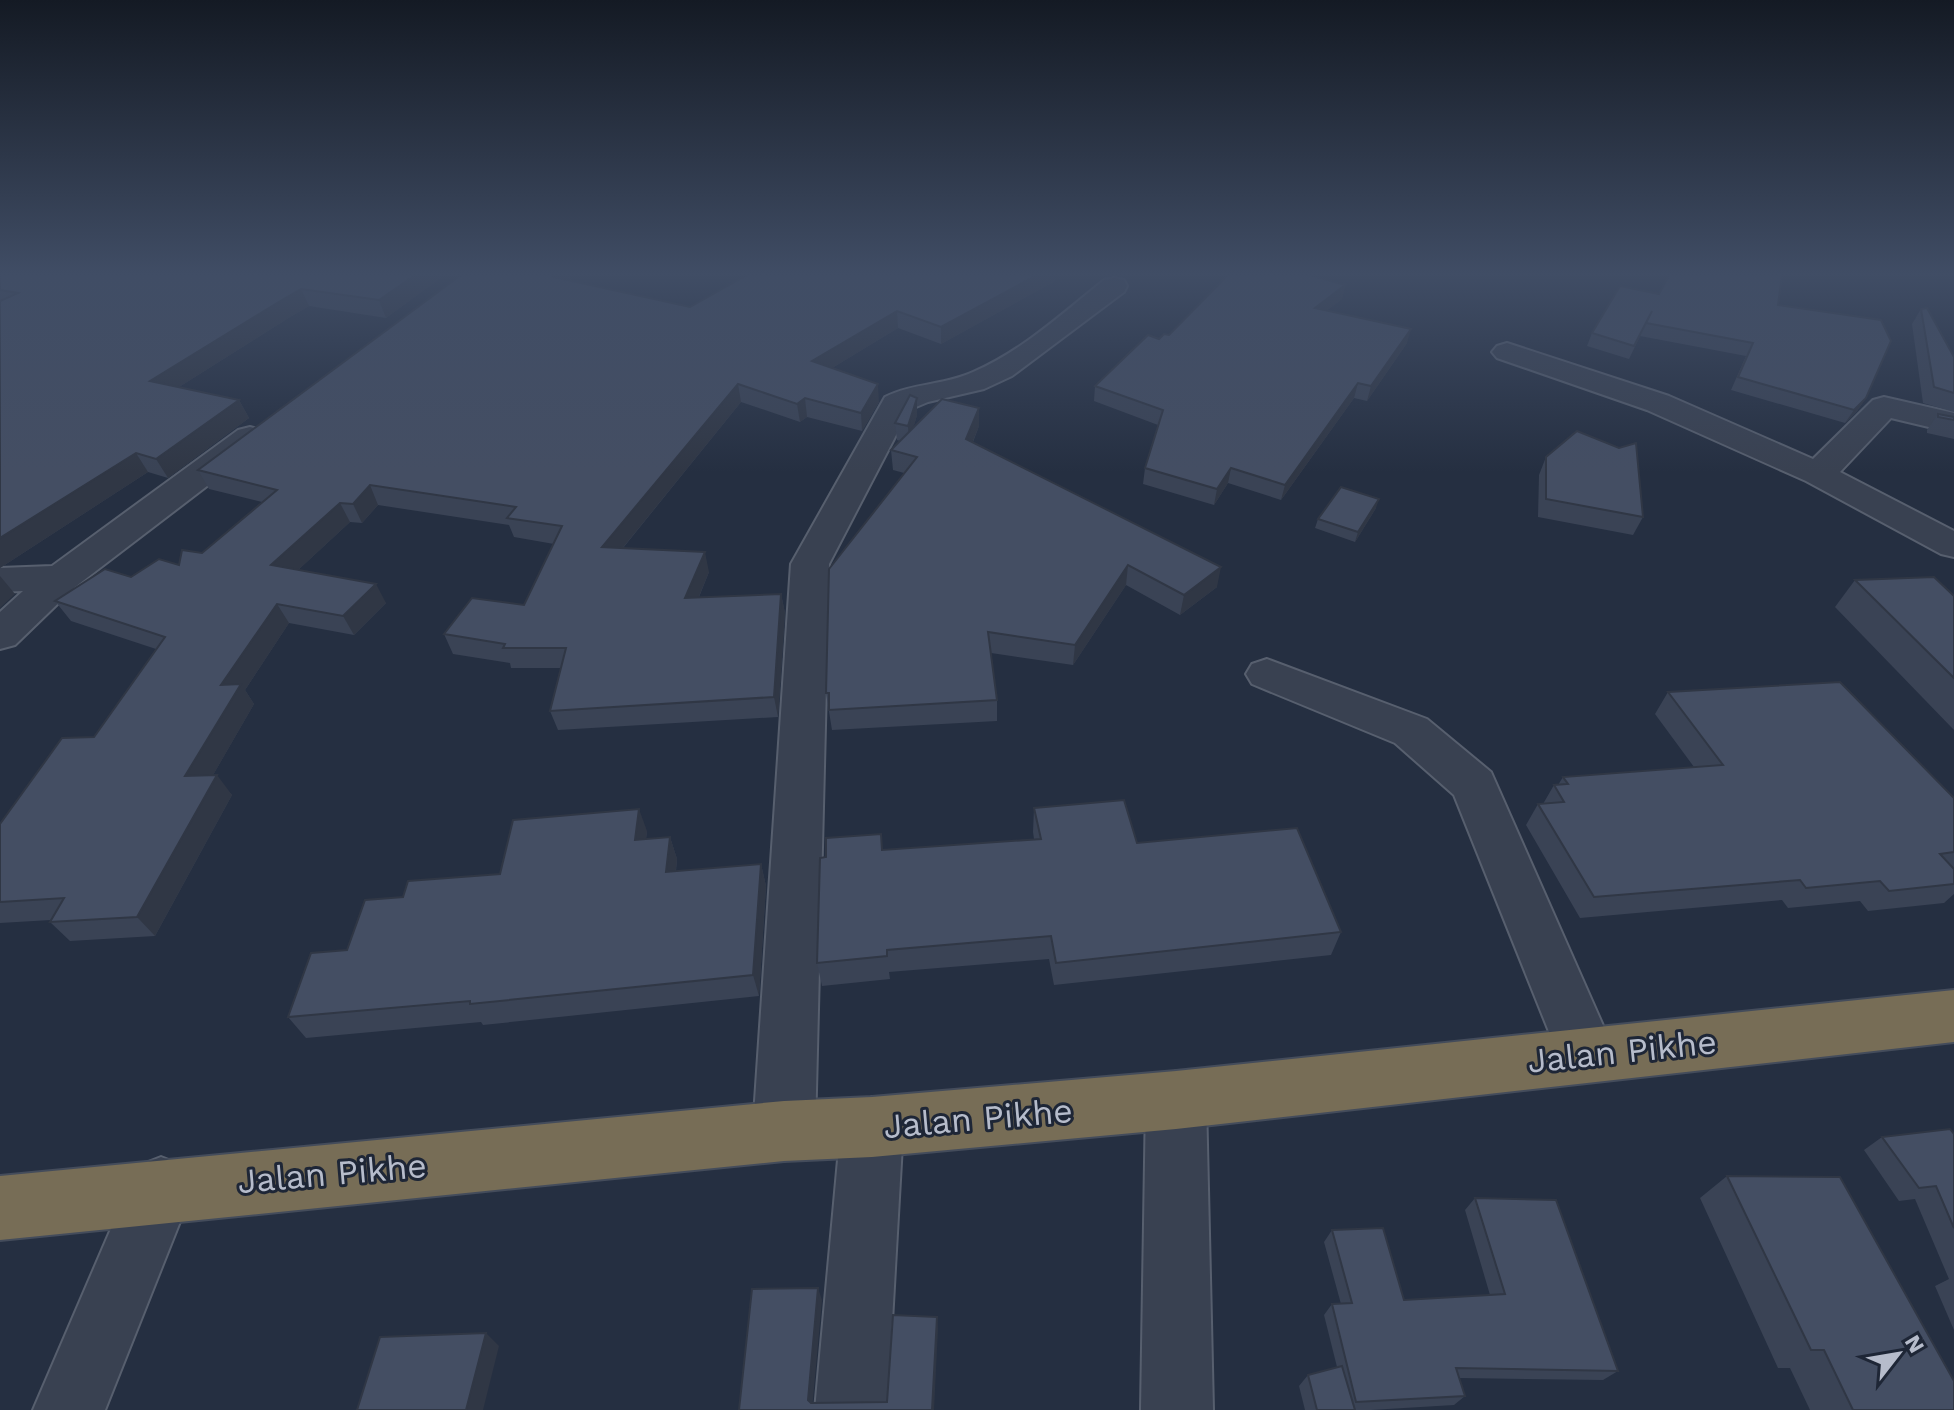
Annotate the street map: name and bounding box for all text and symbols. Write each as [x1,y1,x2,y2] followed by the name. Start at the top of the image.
[1525,1021,1719,1081] street label: Jalan Pikhe
[882,1090,1074,1146] street label: Jalan Pikhe
[236,1145,428,1201] street label: Jalan Pikhe
[1858,1314,1938,1394] north arrow
[1900,1331,1930,1357] text: N

